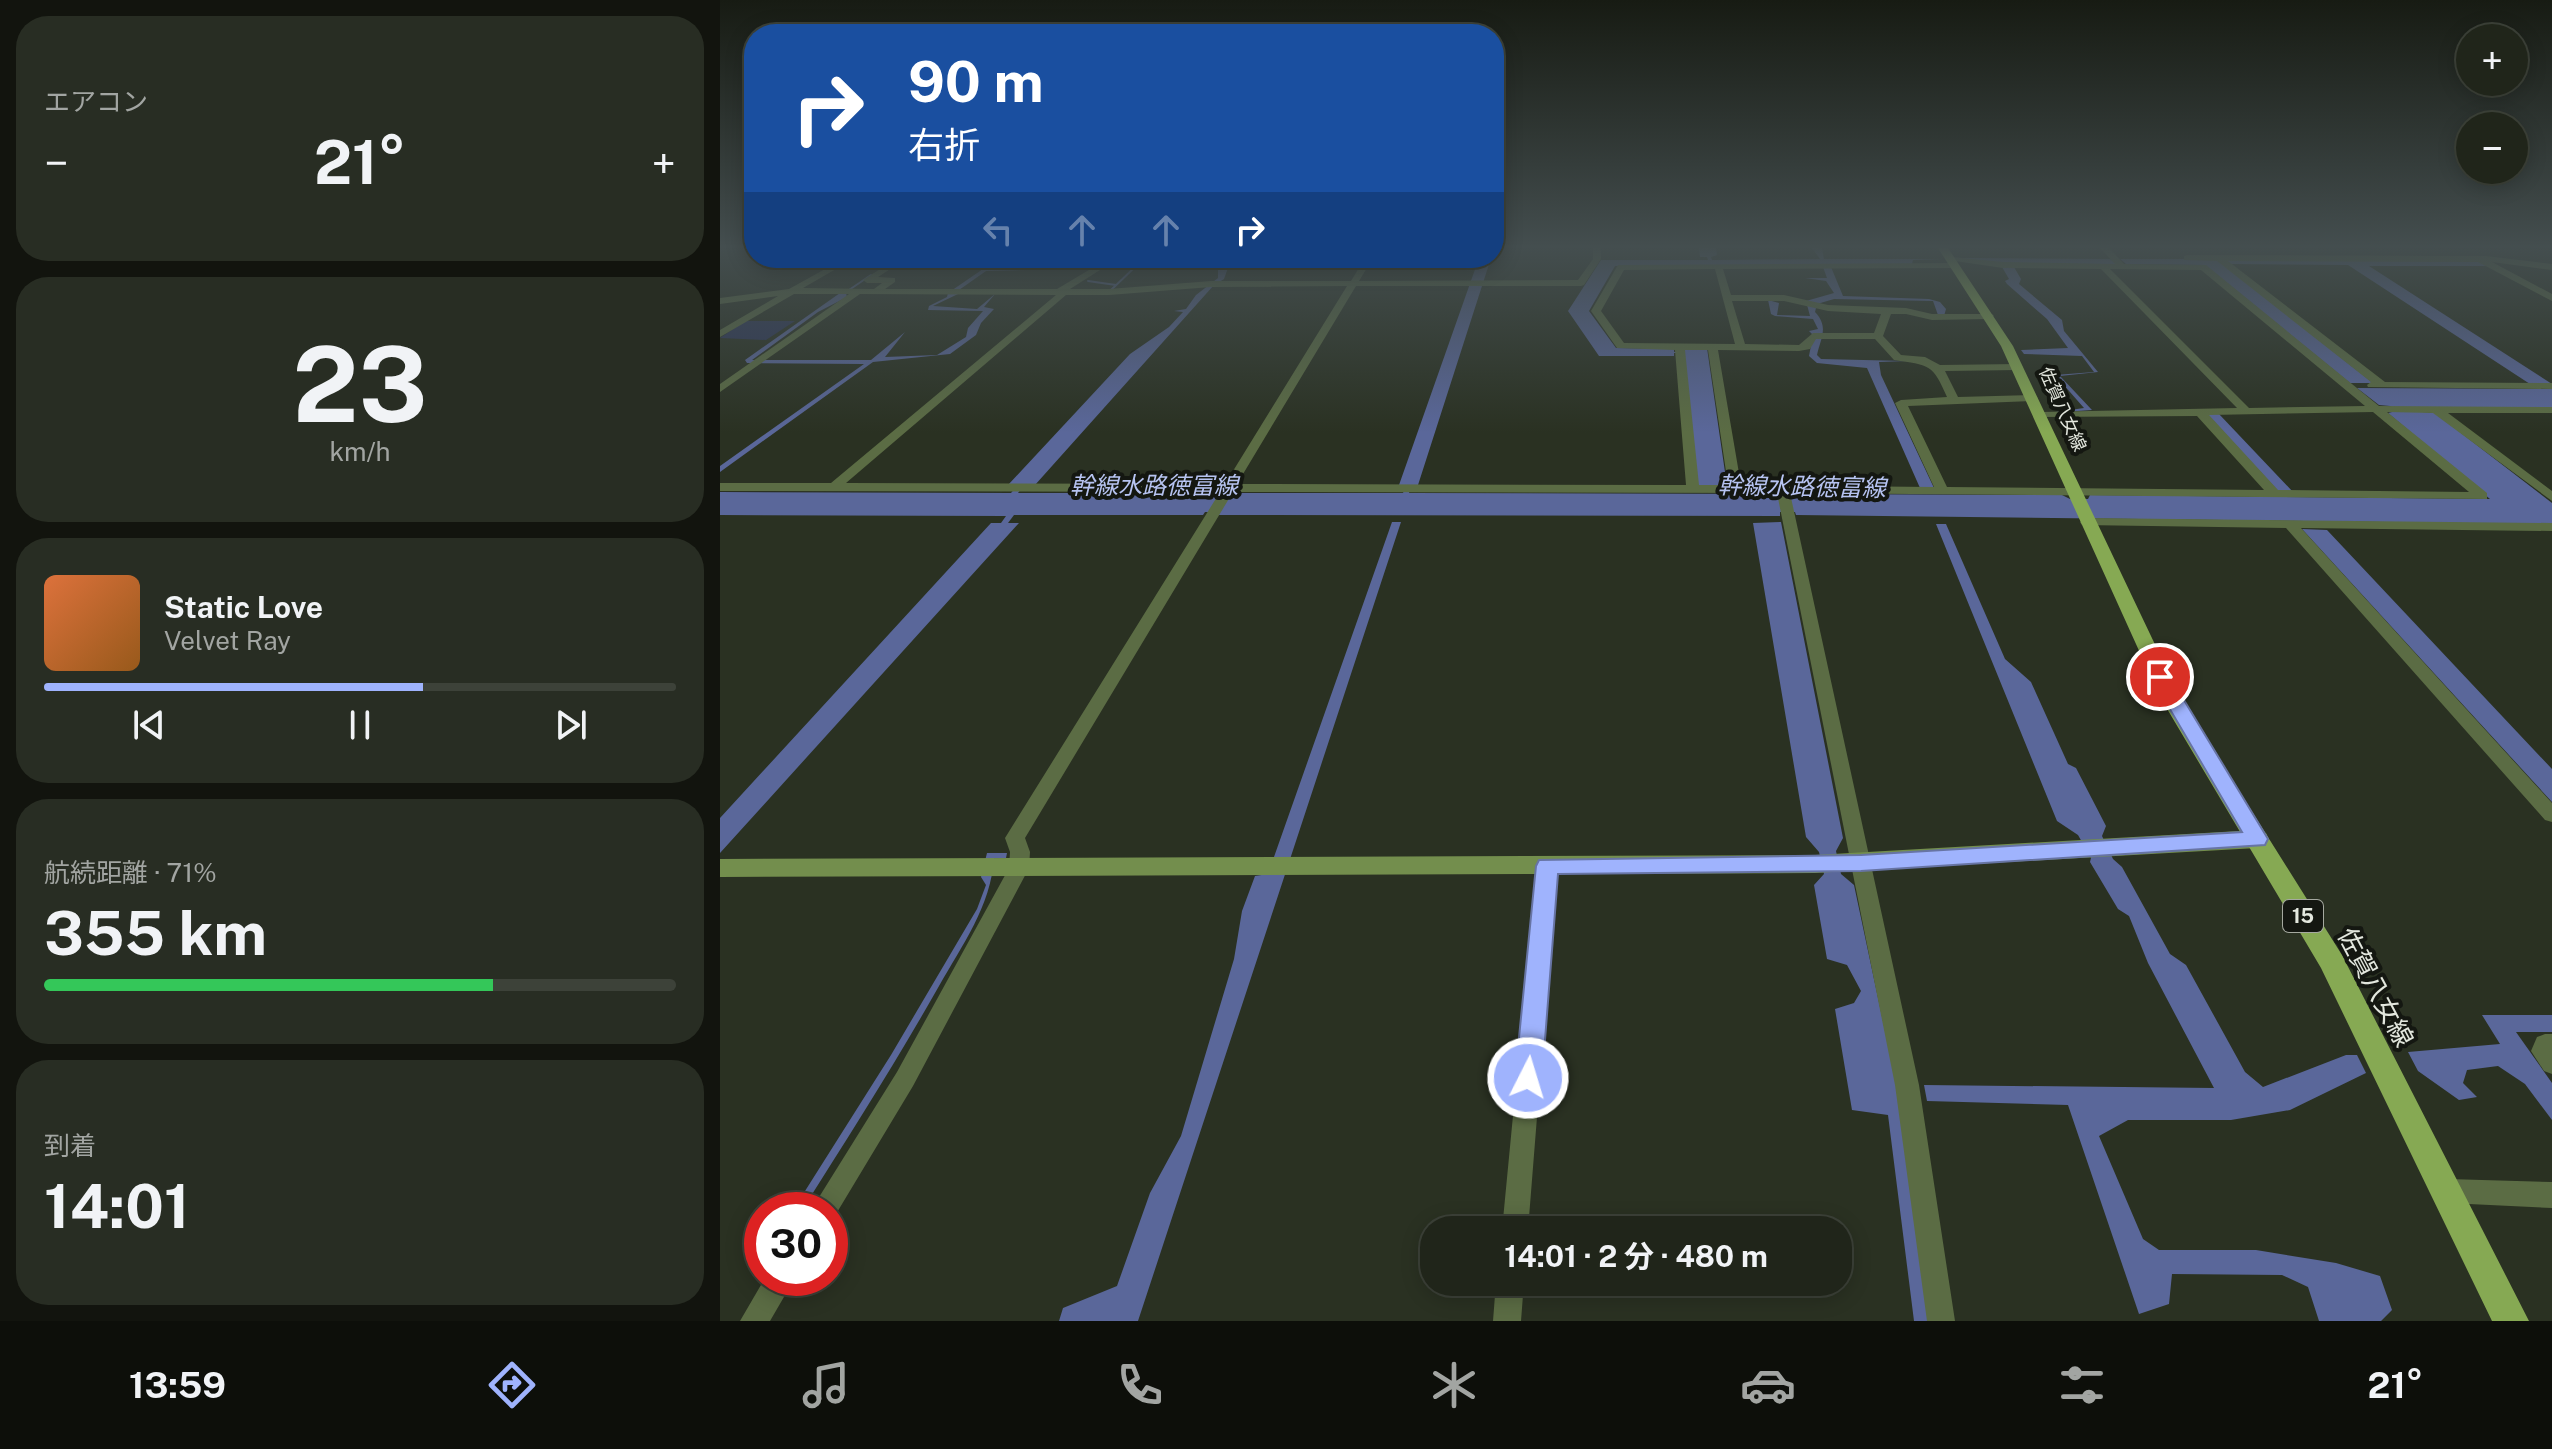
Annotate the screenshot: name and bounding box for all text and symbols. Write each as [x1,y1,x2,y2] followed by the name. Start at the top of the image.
[2456,24,2528,184] map controls
[2456,24,2528,96] button: +
[908,49,1044,115] text: 90 m
[776,56,880,160] icon: right
[44,86,148,117] text: エアコン
[2456,112,2528,184] button: −
[908,124,980,166] text: 右折
[314,127,406,198] text: 21°
[44,137,68,189] text: −
[652,137,676,189] text: +
[976,208,1020,252] icon: left
[1060,208,1104,252] icon: ahead
[1144,208,1188,252] icon: ahead
[1228,208,1272,252] icon: right
[292,323,428,445] text: 23
[2035,364,2091,454] street label: 佐賀八女線
[329,436,391,467] text: km/h
[1070,471,1241,499] water label: 幹線水路徳富線
[1718,471,1889,502] water label: 幹線水路徳富線
[164,589,323,625] text: Static Love
[164,625,291,656] text: Velvet Ray
[2126,643,2194,711] pin
[2138,655,2182,699] icon: arrive
[127,703,171,747] icon: previous
[338,703,382,747] icon: pause
[549,703,593,747] icon: next
[44,857,217,888] text: 航続距離 · 71%
[44,898,267,969] text: 355 km
[2283,900,2323,932] road number: 15
[2332,922,2420,1052] street label: 佐賀八女線
[1486,1036,1570,1120] position arrow
[44,1130,96,1161] text: 到着
[44,1171,190,1242] text: 14:01
[744,1192,848,1296] speed limit sign: 30
[1504,1238,1768,1274] text: 14:01 · 2 分 · 480 m
[484,1357,540,1413] icon: directions
[798,1357,854,1413] icon: music
[1112,1357,1168,1413] icon: phone
[1426,1357,1482,1413] icon: climate
[1740,1357,1796,1413] icon: car
[2054,1357,2110,1413] icon: filters
[129,1364,226,1406] text: 13:59
[2368,1364,2423,1406] text: 21°

